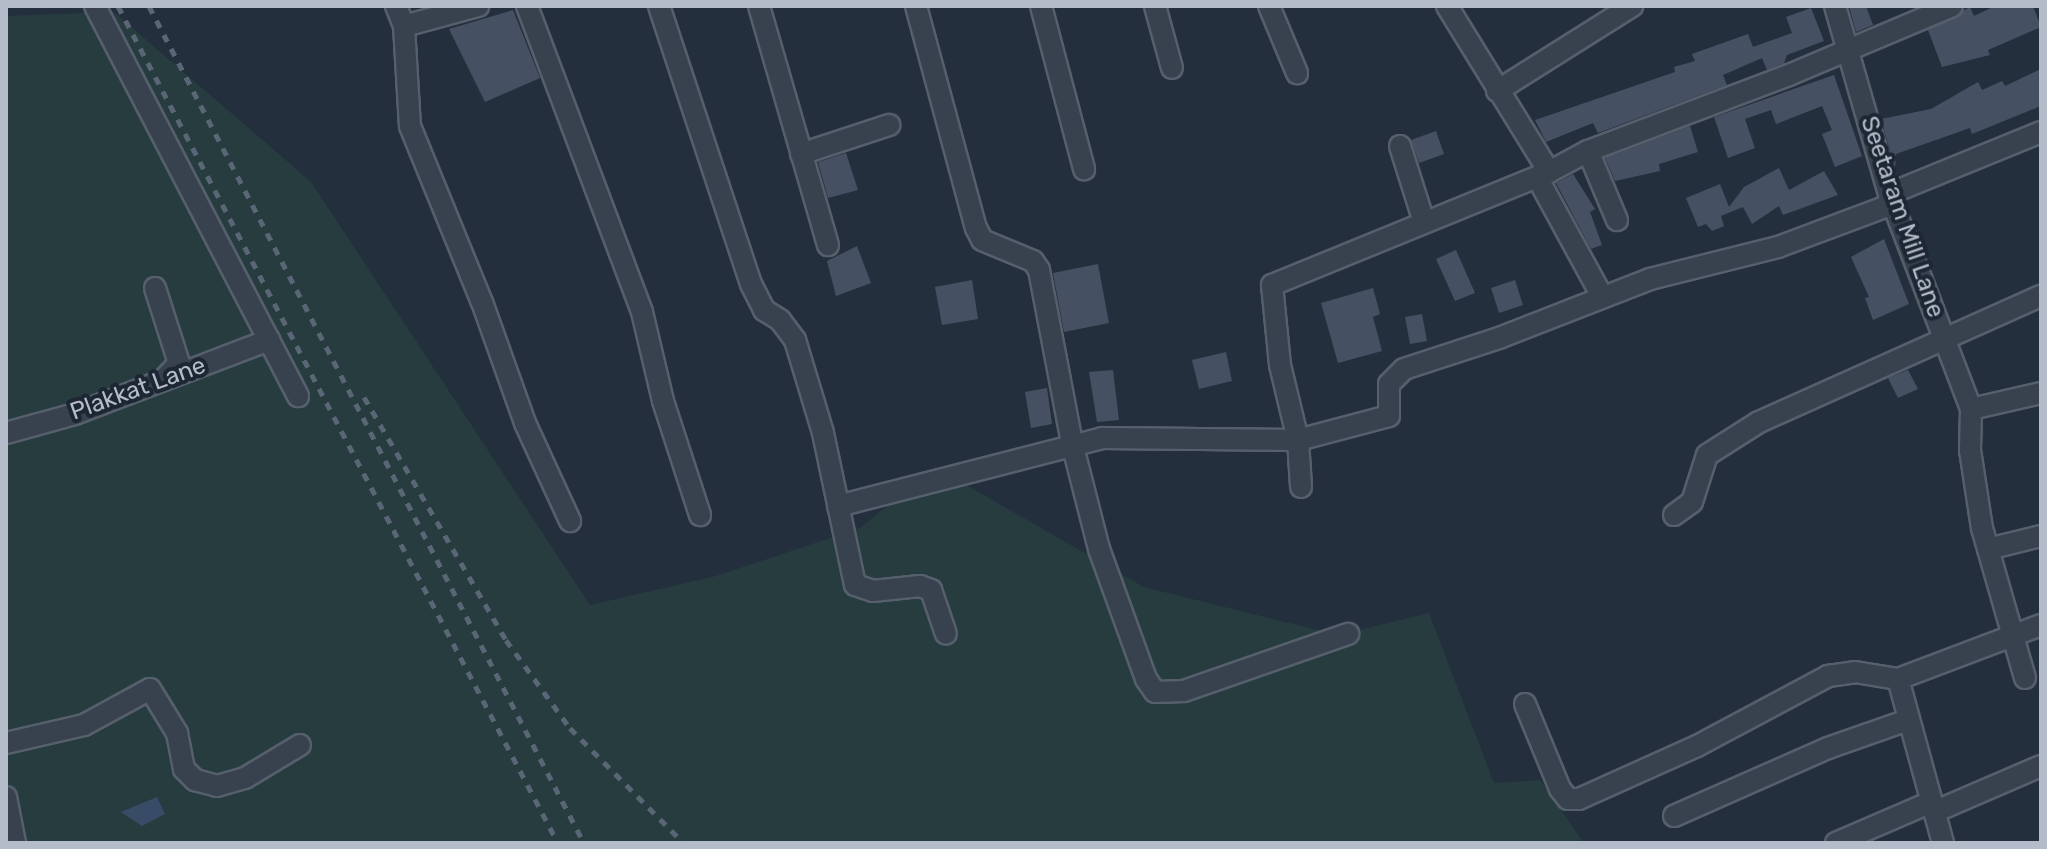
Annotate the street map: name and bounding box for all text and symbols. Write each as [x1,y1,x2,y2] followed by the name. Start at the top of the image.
[1854,113,1950,321] street label: Seetaram Mill Lane
[66,351,210,427] street label: Plakkat Lane

